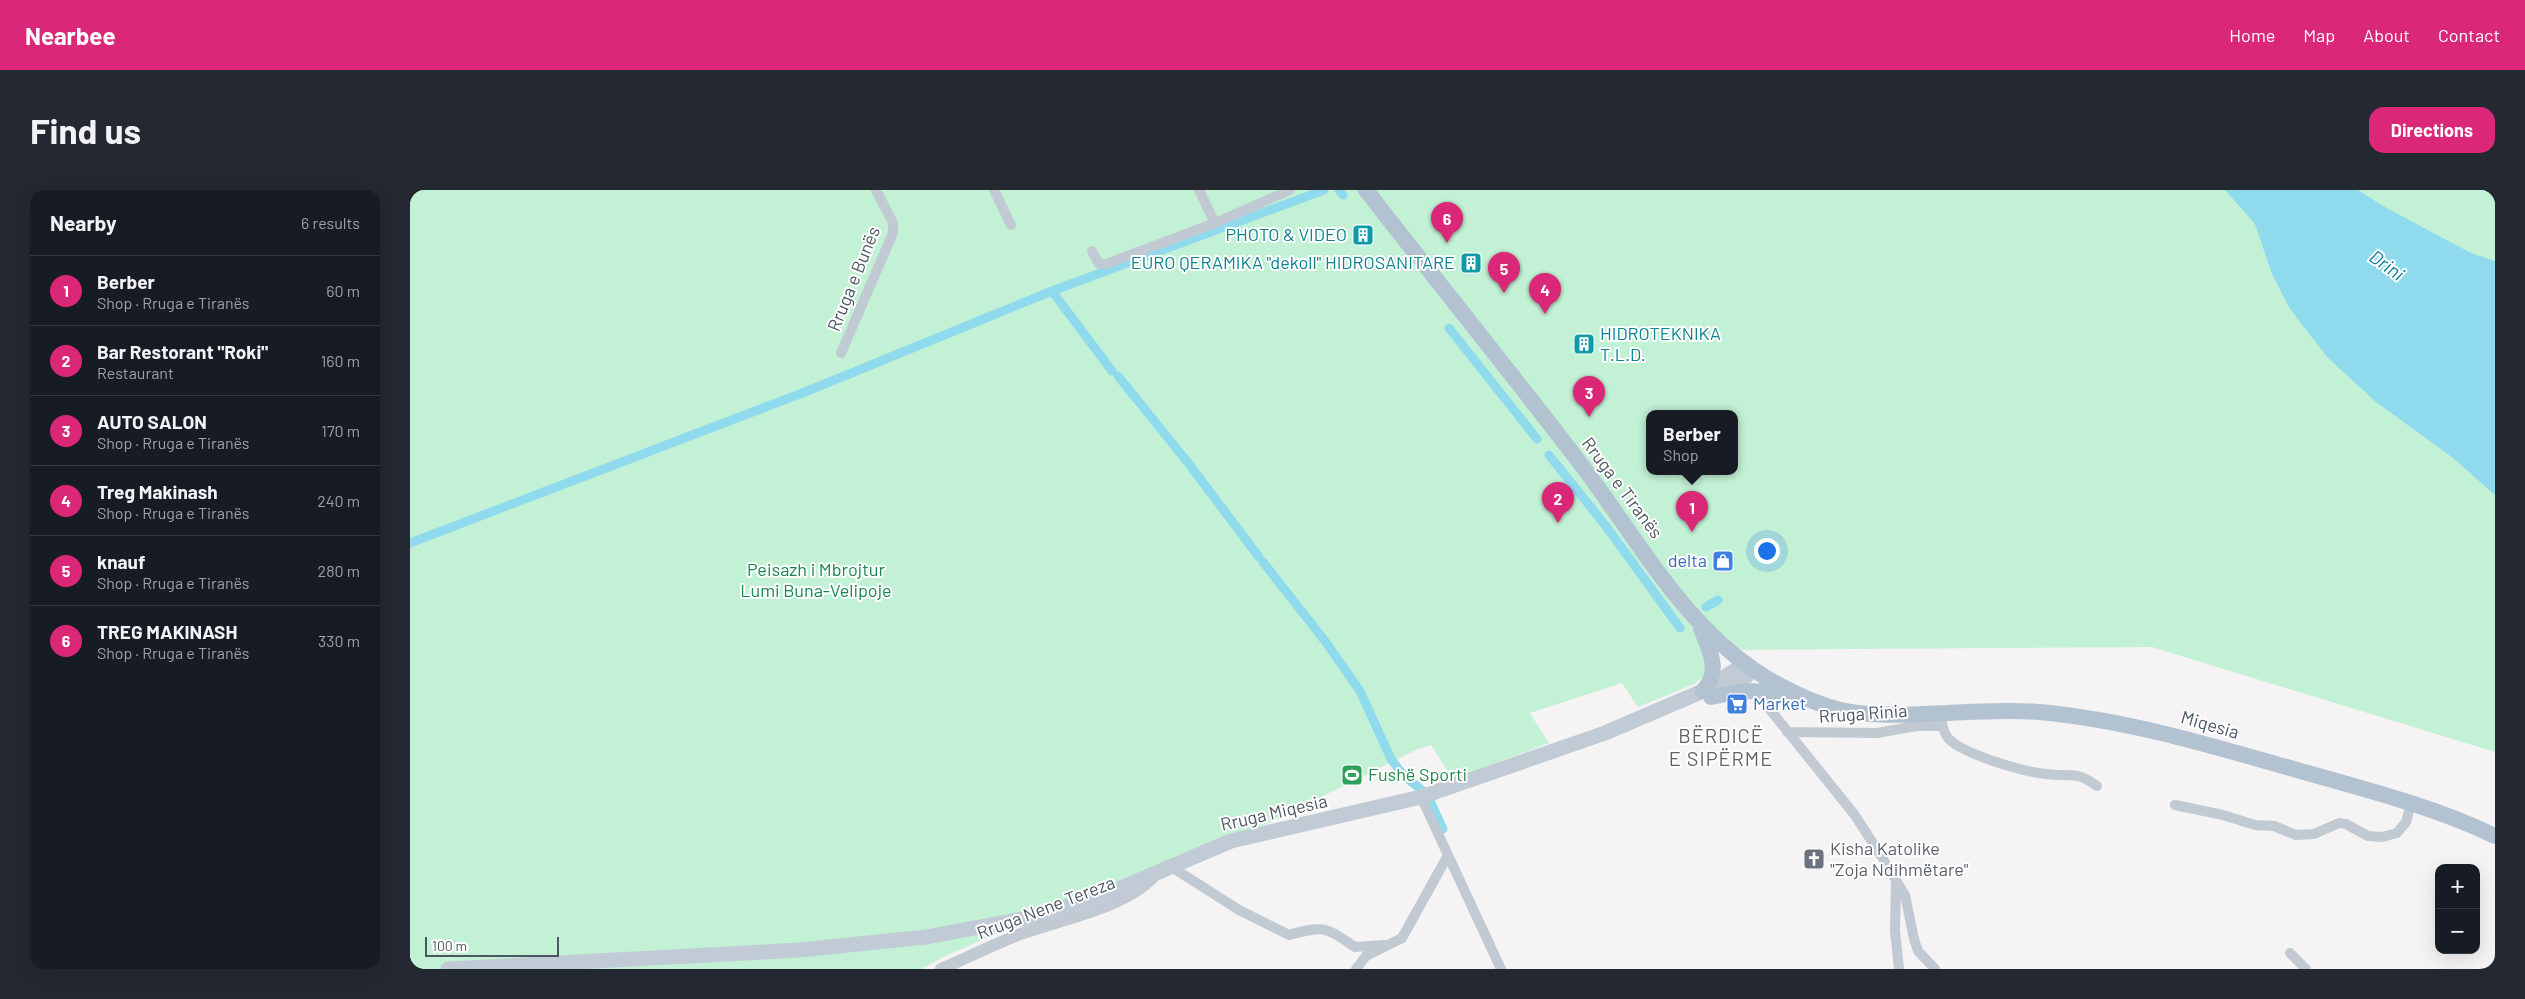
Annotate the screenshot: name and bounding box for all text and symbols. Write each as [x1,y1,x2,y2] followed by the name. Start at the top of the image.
[25,21,116,50] text: Nearbee
[2229,24,2275,46] text: Home
[2303,24,2335,46] text: Map
[2363,24,2410,46] text: About
[2438,24,2500,46] text: Contact
[2369,107,2495,153] button: Directions
[30,109,141,151] text: Find us
[1431,202,1463,243] pin: 6
[50,210,116,235] text: Nearby
[301,213,360,232] text: 6 results
[822,223,884,334] street label: Rruga e Bunës
[1225,223,1347,245] place label: PHOTO & VIDEO
[1351,223,1375,247] building icon: PHOTO & VIDEO
[2365,244,2409,285] water label: Drini
[1131,251,1455,273] place label: EURO QERAMIKA "dekoll" HIDROSANITARE
[1459,251,1483,275] building icon: EURO QERAMIKA "dekoll" HIDROSANITARE
[1488,252,1520,293] pin: 5
[97,270,155,293] text: Berber
[1529,273,1561,314] pin: 4
[63,281,69,300] text: 1
[326,281,360,300] text: 60 m
[97,293,250,312] text: Shop · Rruga e Tiranës
[1600,322,1721,365] place label: HIDROTEKNIKA T.L.D.
[1572,332,1596,356] building icon: HIDROTEKNIKA T.L.D.
[97,340,268,363] text: Bar Restorant "Roki"
[62,351,70,370] text: 2
[321,351,360,370] text: 160 m
[97,363,174,382] text: Restaurant
[1573,376,1605,417] pin: 3
[97,410,207,433] text: AUTO SALON
[1646,410,1738,475] popup
[62,421,70,440] text: 3
[321,421,360,440] text: 170 m
[1663,422,1721,445] text: Berber
[97,433,250,452] text: Shop · Rruga e Tiranës
[1578,433,1668,542] street label: Rruga e Tiranës
[1663,445,1699,464] text: Shop
[97,480,218,503] text: Treg Makinash
[1542,482,1574,523] pin: 2
[61,491,71,510] text: 4
[317,491,360,510] text: 240 m
[1676,491,1708,532] pin: 1
[97,503,250,522] text: Shop · Rruga e Tiranës
[1754,538,1780,564] your location
[1668,549,1707,571] place label: delta
[1711,549,1735,573] shop icon: delta
[97,550,145,573] text: knauf
[740,558,892,601] park label: Peisazh i Mbrojtur Lumi Buna-Velipoje
[62,561,70,580] text: 5
[318,561,360,580] text: 280 m
[97,573,250,592] text: Shop · Rruga e Tiranës
[97,620,237,643] text: TREG MAKINASH
[62,631,70,650] text: 6
[318,631,360,650] text: 330 m
[97,643,250,662] text: Shop · Rruga e Tiranës
[1725,692,1749,716] supermarket icon: Market
[1753,692,1806,714] place label: Market
[1818,699,1908,727] street label: Rruga Rinia
[2179,705,2242,743] street label: Miqesia
[1669,723,1773,770] district label: BËRDICË E SIPËRME
[1340,763,1364,787] sports icon: Fushë Sporti
[1368,763,1467,785] place label: Fushë Sporti
[1218,789,1329,835] street label: Rruga Miqesia
[1830,837,1969,880] place label: Kisha Katolike "Zoja Ndihmëtare"
[1802,847,1826,871] church icon: Kisha Katolike "Zoja Ndihmëtare"
[2435,864,2480,954] map controls
[2435,864,2480,909] button: +
[974,871,1118,943] street label: Rruga Nene Tereza
[2435,909,2480,954] button: −
[425,934,559,957] scale bar
[432,937,467,954] text: 100 m

